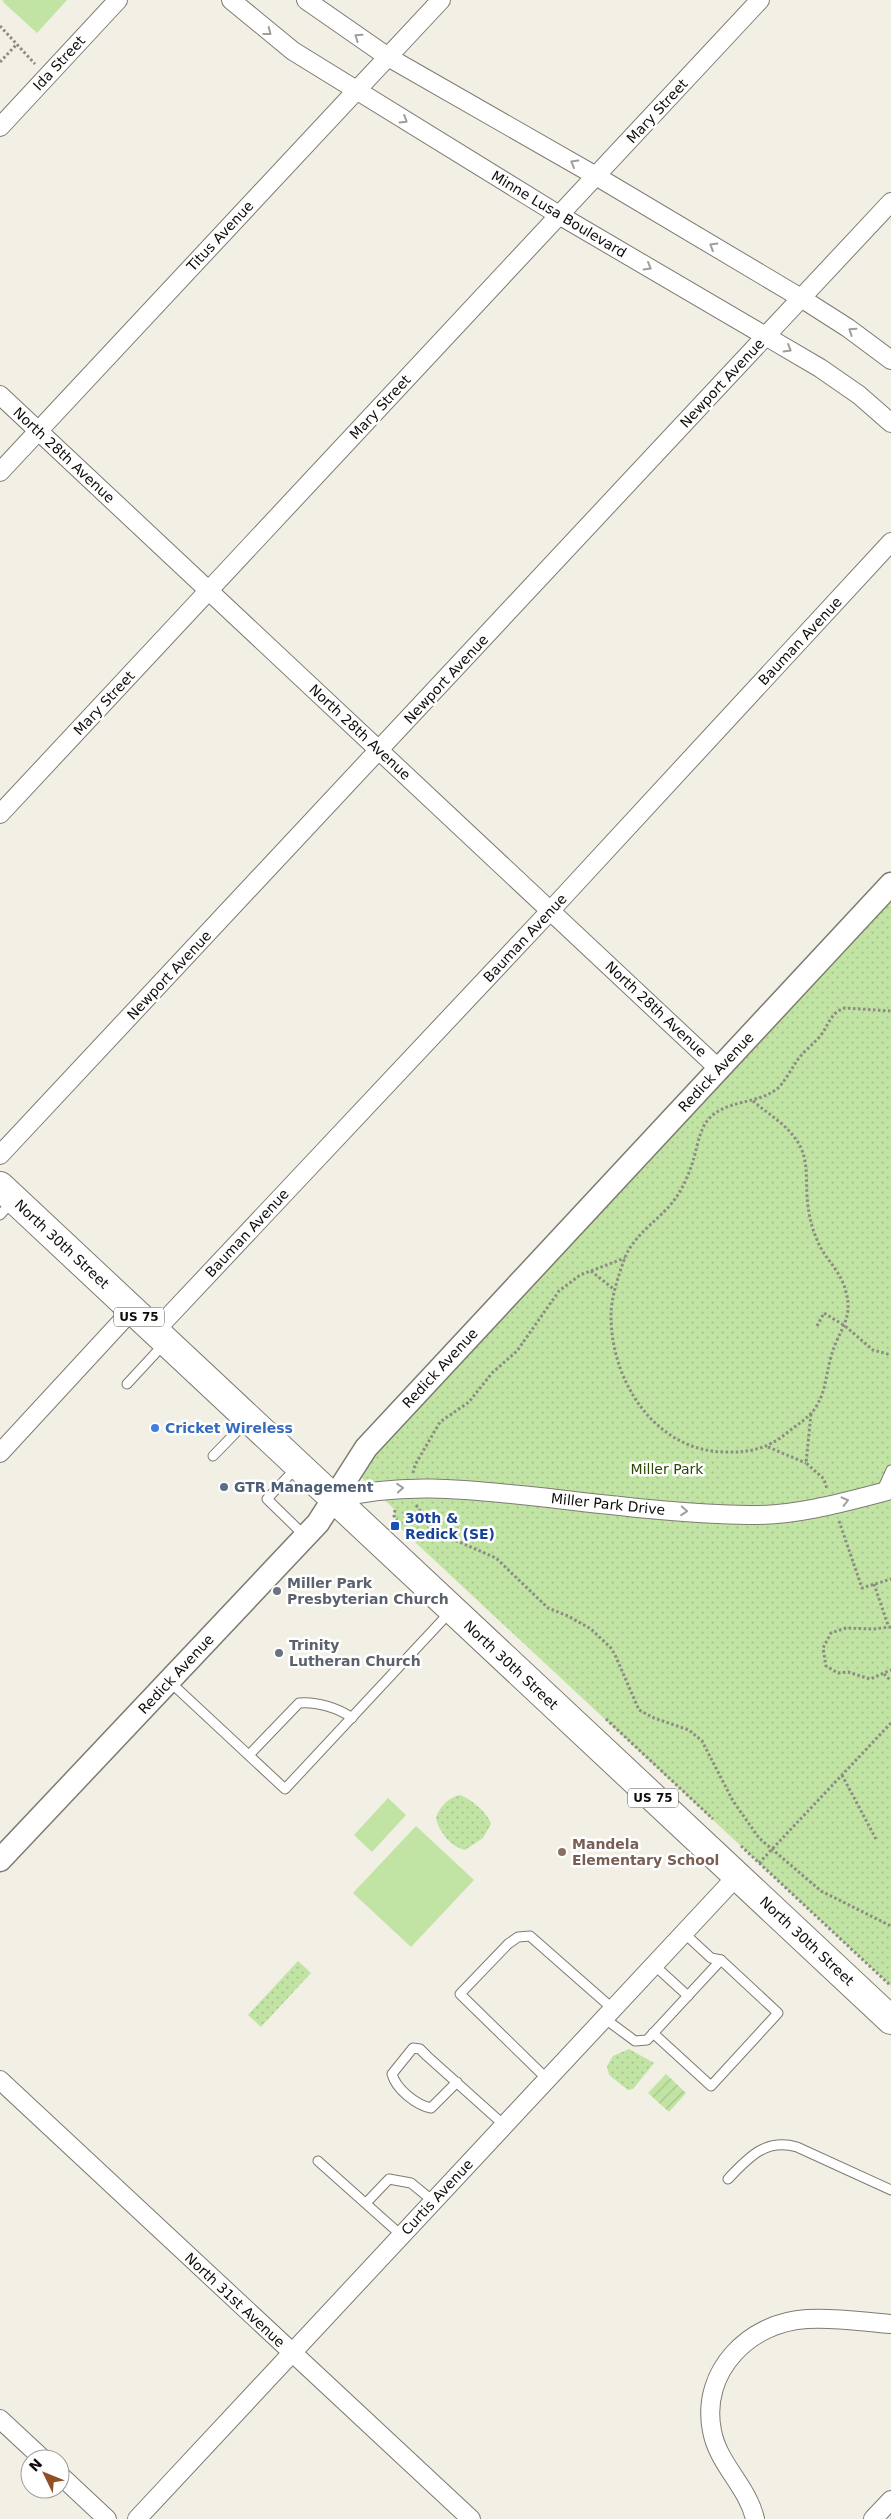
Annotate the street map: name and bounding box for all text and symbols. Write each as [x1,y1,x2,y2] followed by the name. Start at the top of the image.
[262,26,271,35] one-way arrow
[30,32,89,94] street label: Ida Street
[354,34,364,43] one-way arrow
[623,75,691,146] street label: Mary Street
[399,113,408,123] one-way arrow
[570,159,579,169] one-way arrow
[489,167,629,261] street label: Minne Lusa Boulevard
[183,198,257,275] street label: Titus Avenue
[710,243,719,253] one-way arrow
[643,261,652,271] one-way arrow
[848,328,858,337] one-way arrow
[677,335,767,431] street label: Newport Avenue
[783,343,792,353] one-way arrow
[346,371,414,442] street label: Mary Street
[10,404,118,506] street label: North 28th Avenue
[755,594,845,688] street label: Bauman Avenue
[401,631,491,727] street label: Newport Avenue
[70,667,138,738] street label: Mary Street
[306,681,414,783] street label: North 28th Avenue
[480,891,570,985] street label: Bauman Avenue
[124,927,214,1023] street label: Newport Avenue
[602,958,710,1060] street label: North 28th Avenue
[675,1029,757,1115] street label: Redick Avenue
[202,1186,292,1280] street label: Bauman Avenue
[12,1196,113,1292] street label: North 30th Street
[114,1308,164,1326] road number: US 75
[399,1325,481,1411] street label: Redick Avenue
[165,1420,293,1436] place label: Cricket Wireless
[149,1422,161,1434] marker: Cricket Wireless
[631,1461,704,1477] park label: Miller Park
[234,1479,374,1495] place label: GTR Management
[218,1481,230,1493] marker: GTR Management
[396,1483,404,1494] one-way arrow
[550,1490,666,1518] street label: Miller Park Drive
[840,1497,848,1507] one-way arrow
[680,1506,688,1517] one-way arrow
[405,1510,495,1542] place label: 30th & Redick (SE)
[389,1520,401,1532] marker: 30th & Redick (SE)
[287,1575,449,1607] place label: Miller Park Presbyterian Church
[271,1585,283,1597] marker: Miller Park Presbyterian Church
[461,1617,562,1713] street label: North 30th Street
[135,1631,217,1717] street label: Redick Avenue
[289,1637,421,1669] place label: Trinity Lutheran Church
[273,1647,285,1659] marker: Trinity Lutheran Church
[628,1789,678,1808] road number: US 75
[572,1836,719,1868] place label: Mandela Elementary School
[556,1846,568,1858] marker: Mandela Elementary School
[757,1893,858,1989] street label: North 30th Street
[398,2156,476,2238] street label: Curtis Avenue
[182,2250,288,2350] street label: North 31st Avenue
[20,2449,70,2499] north arrow
[26,2455,45,2475] text: N

